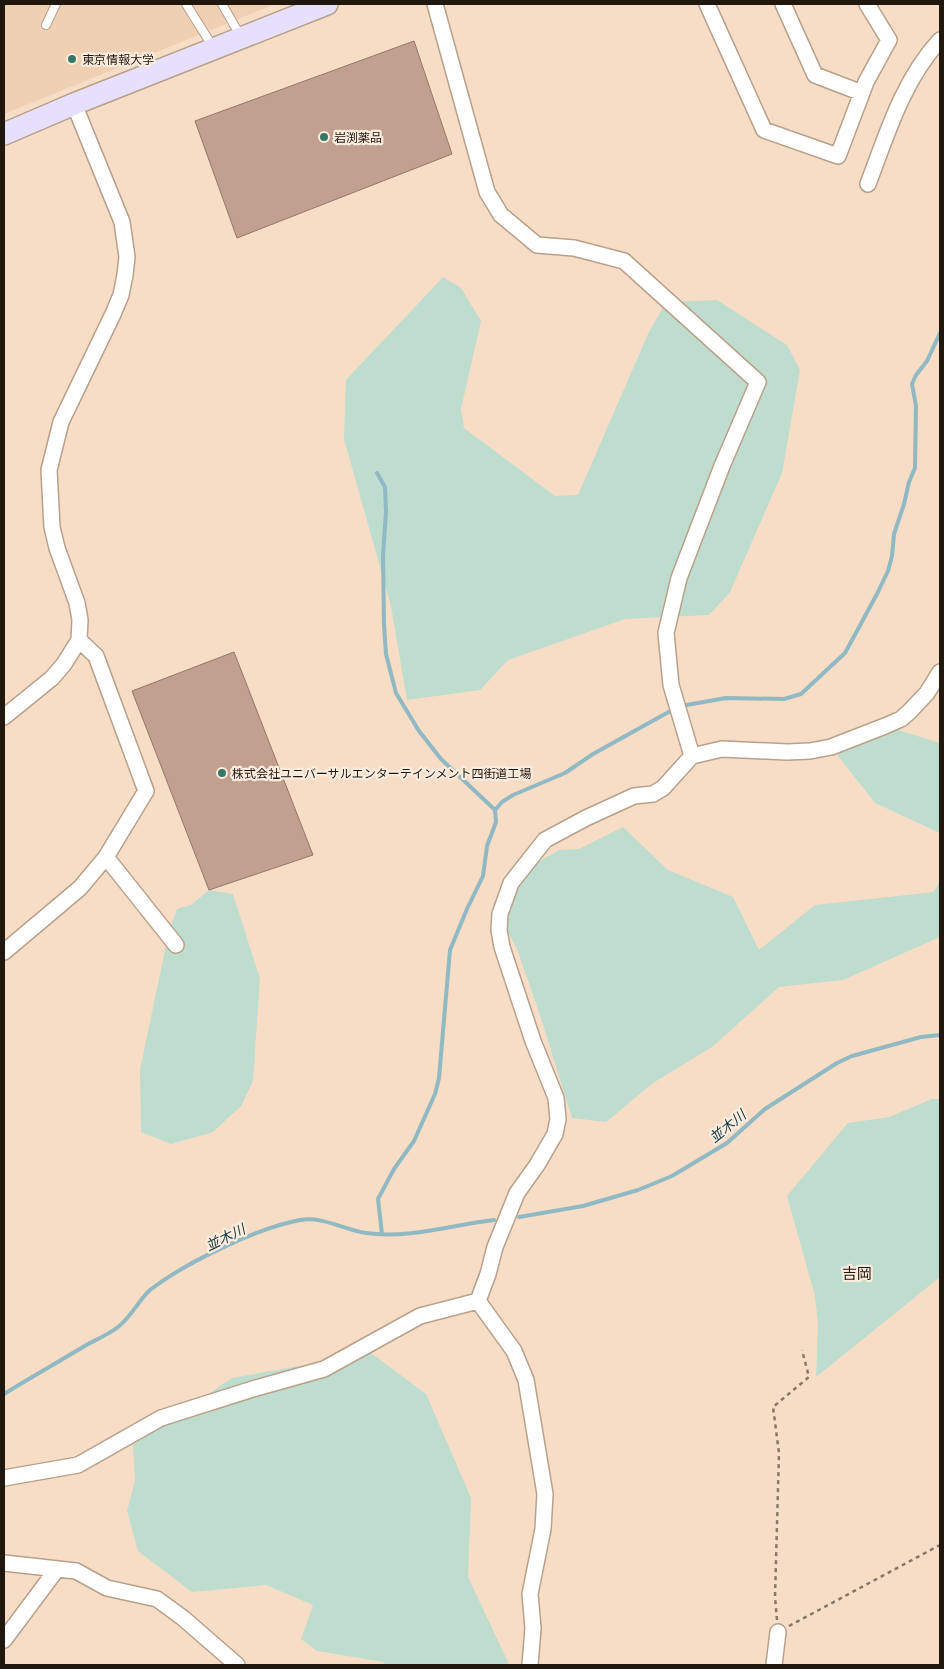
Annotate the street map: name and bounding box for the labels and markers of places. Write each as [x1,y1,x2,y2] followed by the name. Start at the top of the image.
[82,51,154,68] place label: 東京情報大学
[66,53,78,65] marker: 東京情報大学
[334,129,382,146] place label: 岩渕薬品
[318,131,330,143] marker: 岩渕薬品
[232,765,531,782] place label: 株式会社ユニバーサルエンターテインメント四街道工場
[216,767,228,779] marker: 株式会社ユニバーサルエンターテインメント四街道工場

